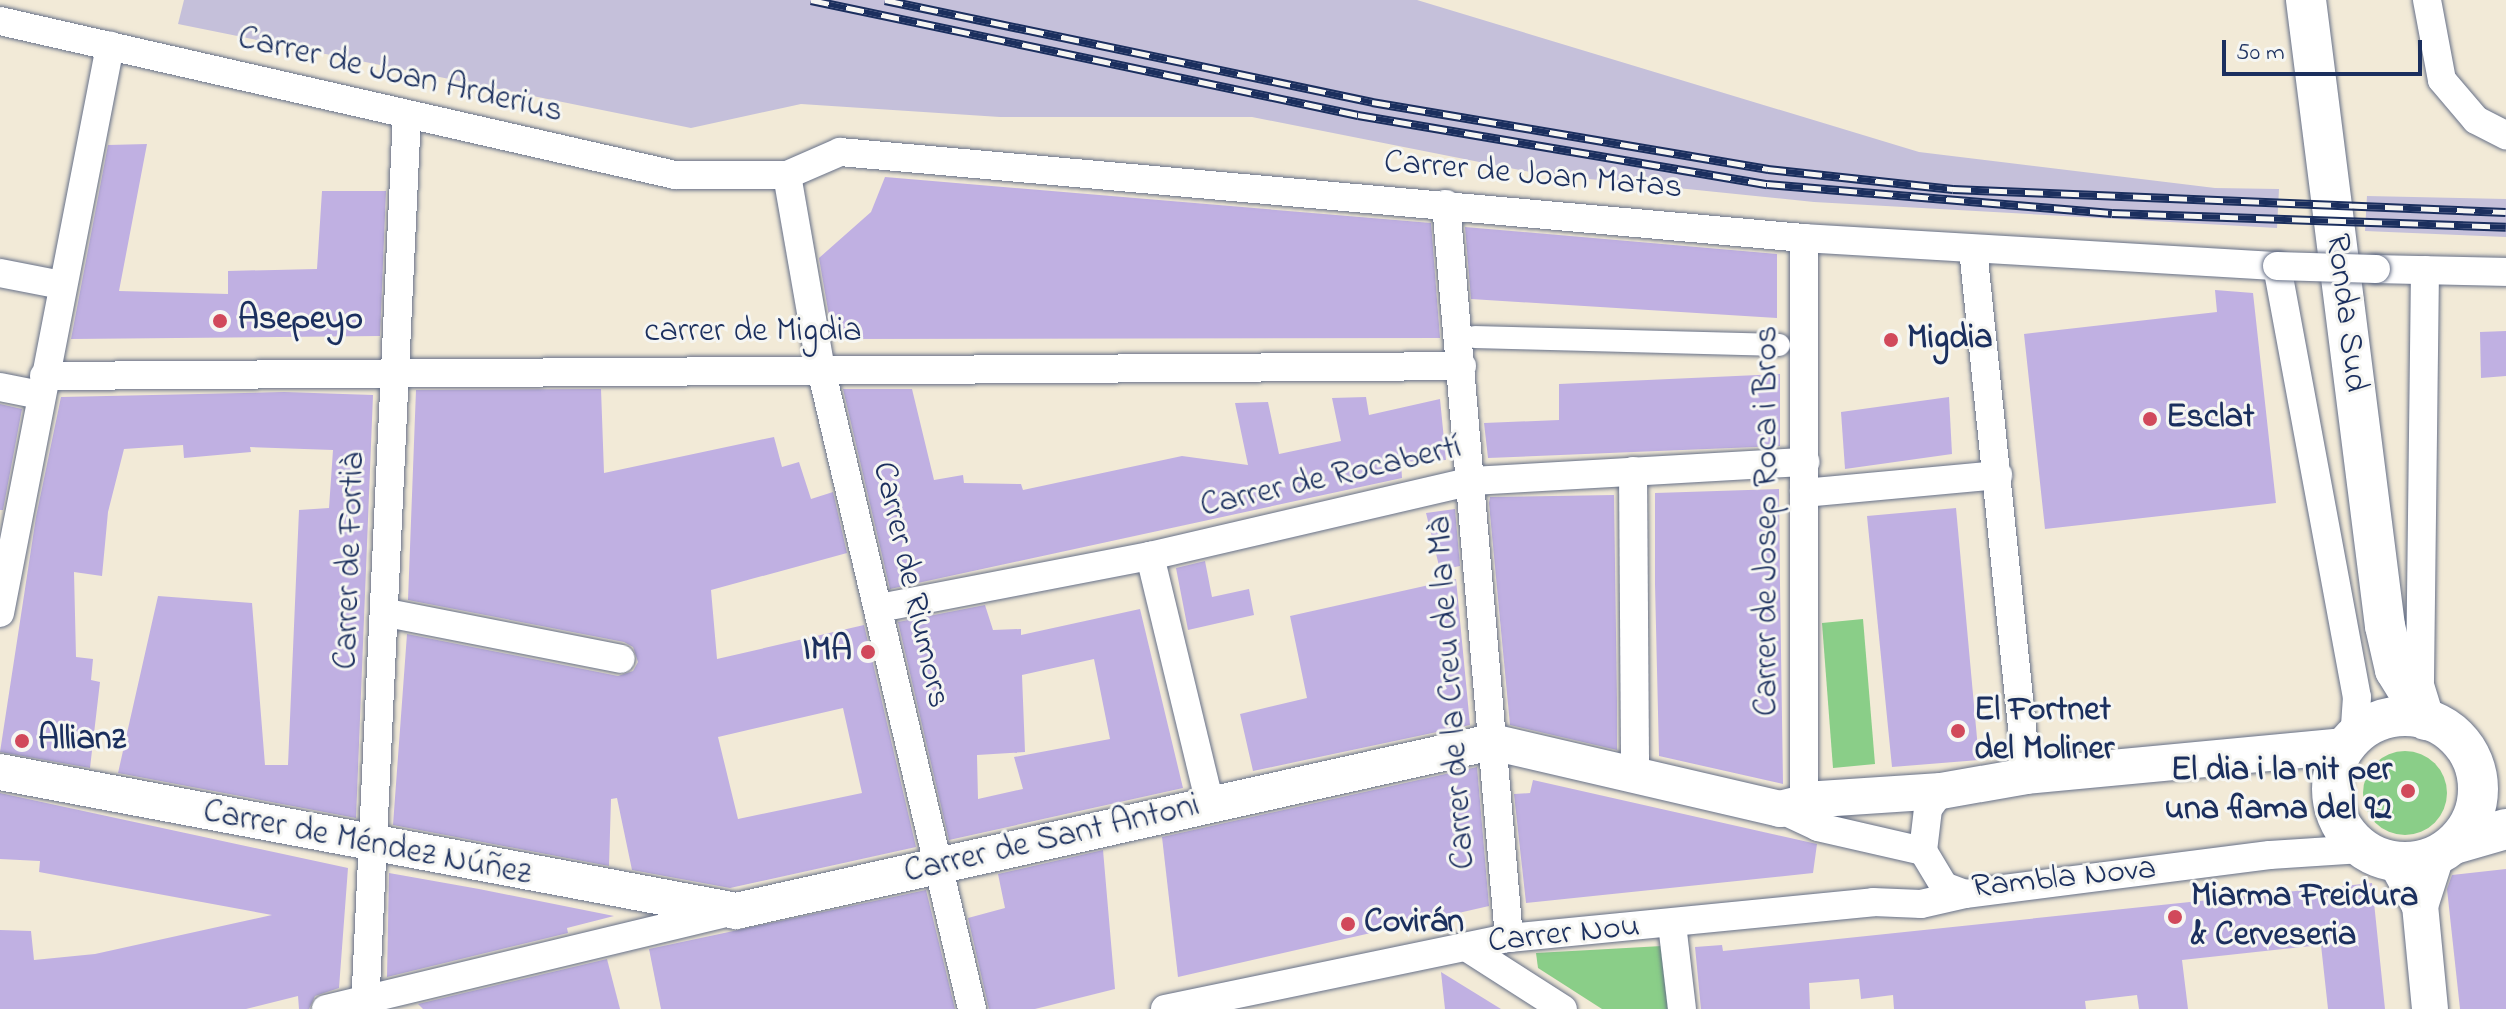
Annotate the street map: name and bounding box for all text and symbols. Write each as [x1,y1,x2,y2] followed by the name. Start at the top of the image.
[234,19,566,133] street label: Carrer de Joan Arderius
[2226,24,2426,74] scale bar
[2236,36,2285,71] text: 50 m
[1382,143,1684,209] street label: Carrer de Joan Matas
[2315,231,2375,395] street label: Ronda Sud
[238,301,363,341] place label: Asepeyo
[209,310,231,332] marker: Asepeyo
[644,313,862,353] street label: carrer de Migdia
[1907,320,1993,360] place label: Migdia
[1748,326,1788,716] street label: Carrer de Josep Roca i Bros
[1882,331,1900,349] marker: Migdia
[2166,399,2255,439] place label: Esclat
[2141,410,2159,428] marker: Esclat
[1197,428,1465,528] street label: Carrer de Rocabertí
[327,452,375,670] street label: Carrer de Fortià
[862,458,958,712] street label: Carrer de Riumors
[1420,515,1486,871] street label: Carrer de la Creu de la Mà
[802,632,852,672] place label: IMA
[859,643,877,661] marker: IMA
[1974,691,2114,770] place label: El Fortnet del Moliner
[38,721,126,761] place label: Allianz
[1949,722,1967,740] marker: El Fortnet del Moliner
[13,732,31,750] marker: Allianz
[2165,751,2392,830] place label: El dia i la nit per una flama del 92
[2399,782,2417,800] marker: El dia i la nit per una flama del 92
[900,786,1204,894] street label: Carrer de Sant Antoni
[199,792,535,896] street label: Carrer de Méndez Núñez
[1970,849,2158,909] street label: Rambla Nova
[2191,877,2418,956] place label: Miarma Freidura & Cerveseria
[1364,904,1464,944] place label: Covirán
[1486,907,1642,963] street label: Carrer Nou
[2166,908,2184,926] marker: Miarma Freidura & Cerveseria
[1339,915,1357,933] marker: Covirán

